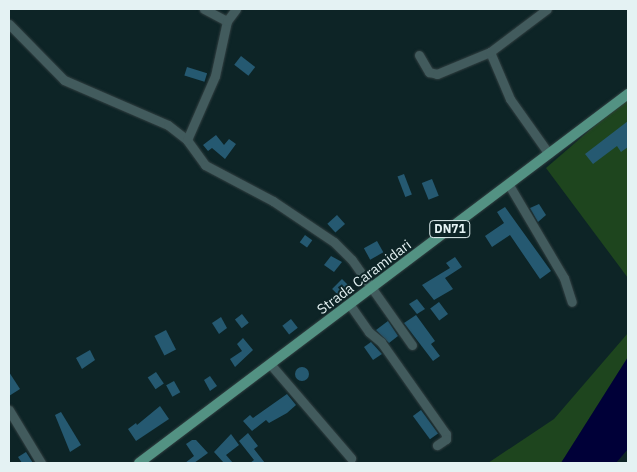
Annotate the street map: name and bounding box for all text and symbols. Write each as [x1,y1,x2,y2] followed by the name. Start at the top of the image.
[429,220,471,238] road number: DN71
[314,236,414,318] street label: Strada Caramidari

